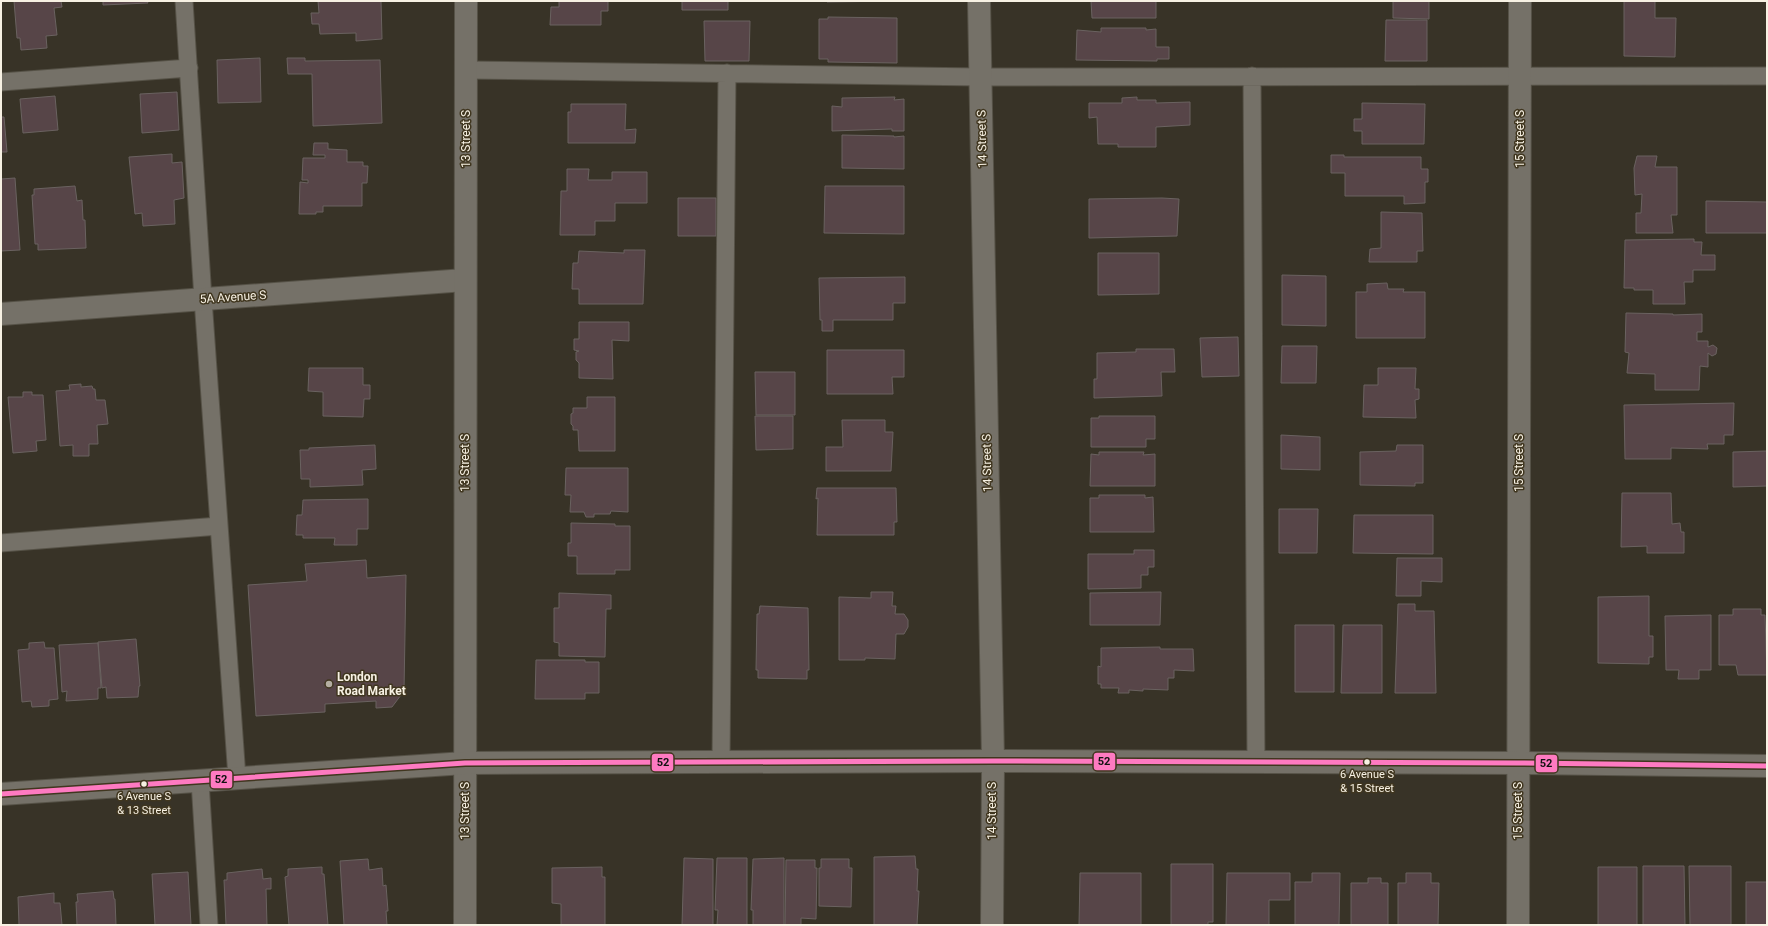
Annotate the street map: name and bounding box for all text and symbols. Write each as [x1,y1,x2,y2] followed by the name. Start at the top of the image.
[459,110,473,168] street label: 13 Street S
[974,110,990,168] street label: 14 Street S
[1513,110,1527,168] street label: 15 Street S
[199,288,267,306] street label: 5A Avenue S
[458,434,472,492] street label: 13 Street S
[979,434,995,492] street label: 14 Street S
[1512,434,1526,492] street label: 15 Street S
[337,670,406,698] place label: London Road Market
[324,679,334,689] marker: London Road Market
[1093,752,1116,771] line badge: 52
[651,753,674,772] line badge: 52
[1535,754,1558,773] line badge: 52
[1098,755,1110,768] text: 52
[657,756,669,769] text: 52
[1362,757,1372,767] marker: 6 Avenue S & 15 Street
[1540,757,1552,770] text: 52
[1340,768,1395,795] place label: 6 Avenue S & 15 Street
[210,770,233,789] line badge: 52
[215,773,227,786] text: 52
[139,779,149,789] marker: 6 Avenue S & 13 Street
[458,782,472,840] street label: 13 Street S
[985,782,999,840] street label: 14 Street S
[1511,782,1525,840] street label: 15 Street S
[117,790,172,817] place label: 6 Avenue S & 13 Street

